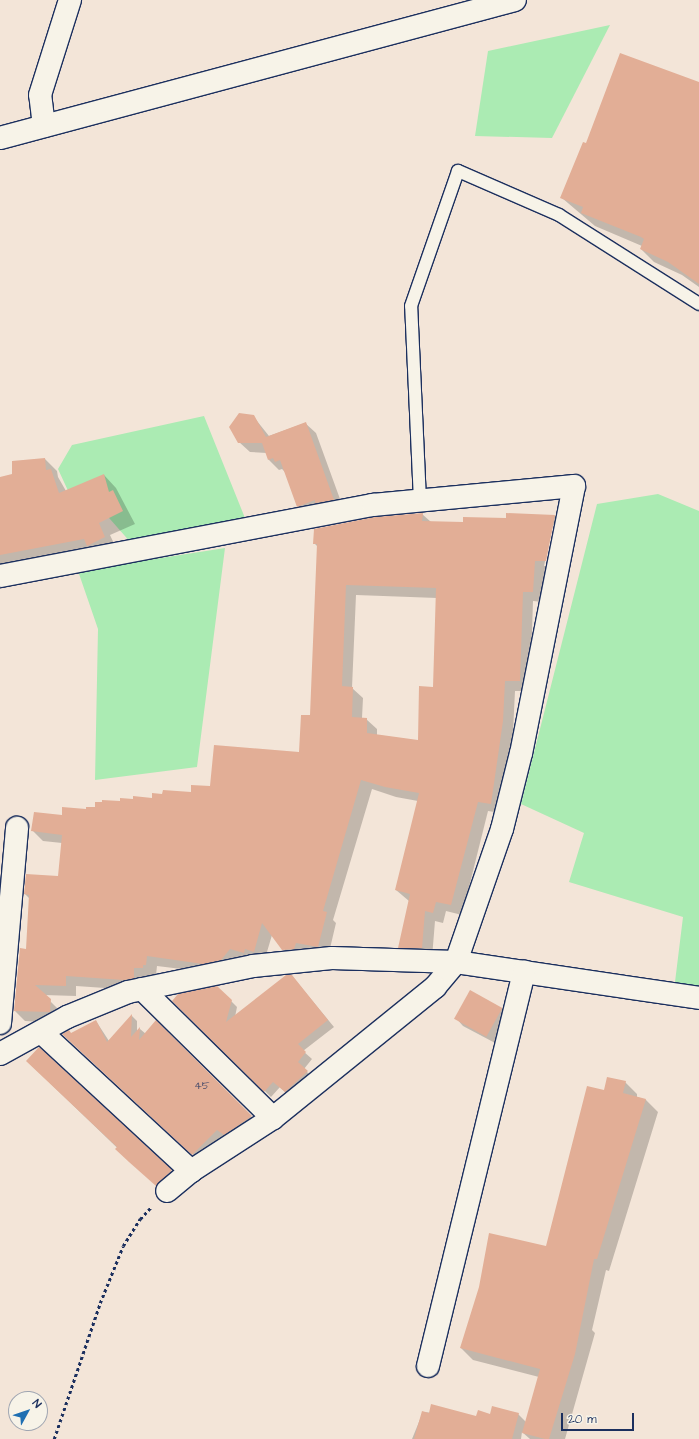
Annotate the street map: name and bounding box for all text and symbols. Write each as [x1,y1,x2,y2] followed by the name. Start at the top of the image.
[194,1079,210,1093] house number: 45
[8,1391,48,1431] north arrow
[29,1396,45,1411] text: N
[563,1405,636,1431] scale bar
[568,1411,597,1428] text: 20 m

